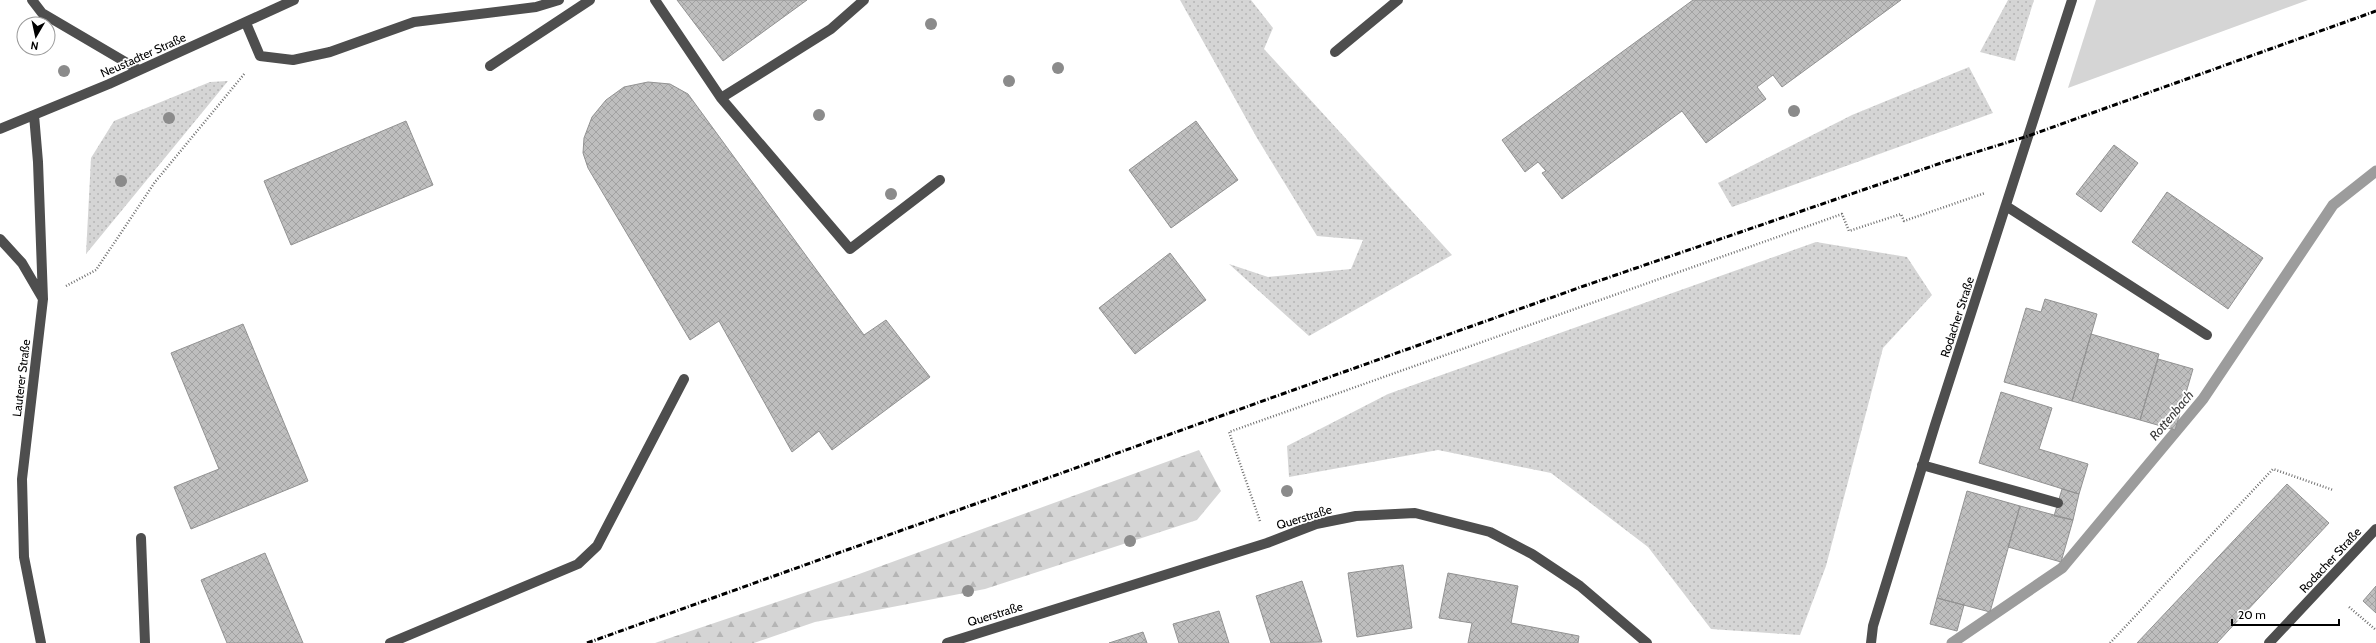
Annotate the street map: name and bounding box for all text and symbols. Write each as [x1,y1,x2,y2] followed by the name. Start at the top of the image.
[16,16,56,56] north arrow
[98,29,188,81] street label: Neustadter Straße
[29,38,39,53] text: N
[1937,275,1977,359] street label: Rodacher Straße
[9,338,33,418] street label: Lauterer Straße
[2146,387,2196,443] water label: Rottenbach
[1275,502,1333,532] street label: Querstraße
[2296,524,2364,596] street label: Rodacher Straße
[966,599,1024,629] street label: Querstraße
[2232,601,2339,627] scale bar
[2238,607,2266,622] text: 20 m

